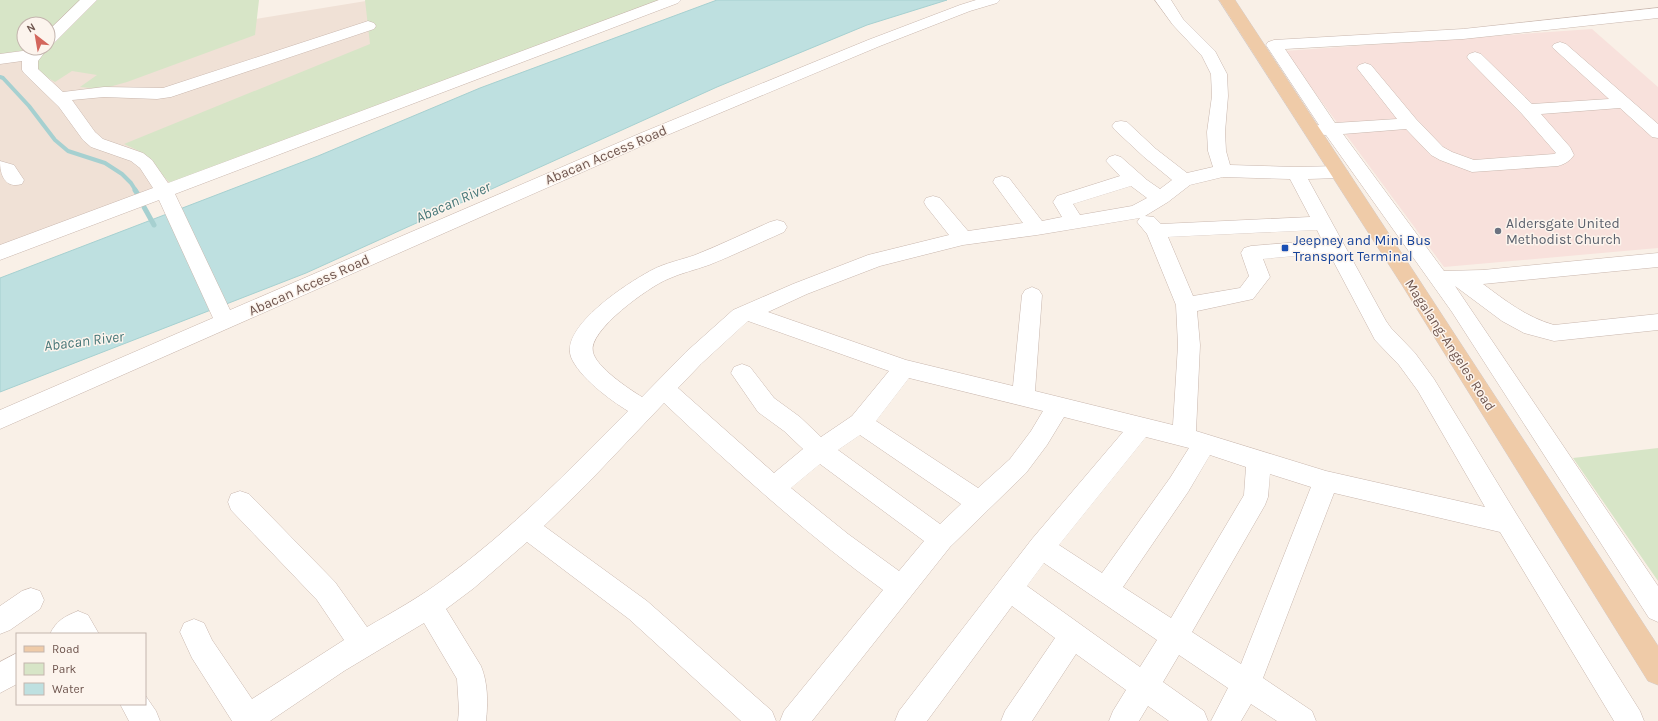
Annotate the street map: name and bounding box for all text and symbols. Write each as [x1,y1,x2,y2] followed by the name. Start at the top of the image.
[16,16,56,56] north arrow
[24,20,38,35] text: N
[543,122,669,188] street label: Abacan Access Road
[413,177,494,227] water label: Abacan River
[1506,215,1621,248] place label: Aldersgate United Methodist Church
[1493,226,1503,236] marker: Aldersgate United Methodist Church
[1293,232,1431,265] place label: Jeepney and Mini Bus Transport Terminal
[1280,243,1290,253] marker: Jeepney and Mini Bus Transport Terminal
[246,251,372,319] street label: Abacan Access Road
[1401,276,1499,414] street label: Magalang-Angeles Road
[43,327,126,355] water label: Abacan River
[16,633,146,705] legend
[52,642,80,656] text: Road
[52,662,77,676] text: Park
[52,682,85,696] text: Water

